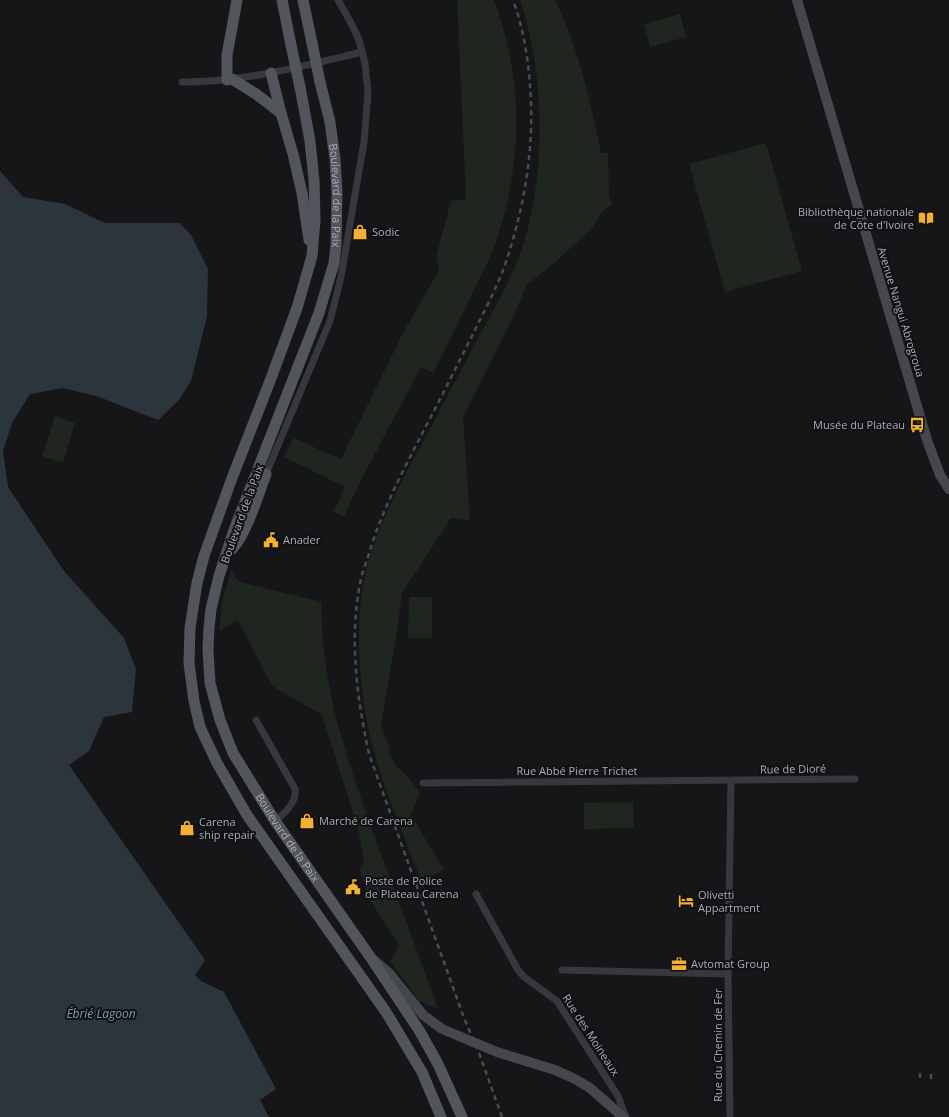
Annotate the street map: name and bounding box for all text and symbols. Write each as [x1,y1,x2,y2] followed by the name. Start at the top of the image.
[326,142,345,248] street label: Boulevard de la Paix
[798,204,914,232] place label: Bibliothèque nationale de Côte d'Ivoire
[917,209,935,227] library icon: Bibliothèque nationale de Côte d'Ivoire
[351,223,369,241] shop icon: Sodic
[372,224,399,239] place label: Sodic
[875,245,928,379] street label: Avenue Nangui Abrogroua
[908,416,926,434] bus stop icon: Musée du Plateau
[813,417,905,432] place label: Musée du Plateau
[217,462,266,565] street label: Boulevard de la Paix
[262,531,280,549] public building icon: Anader
[283,532,321,547] place label: Anader
[760,760,826,777] street label: Rue de Dioré
[516,763,638,778] street label: Rue Abbé Pierre Trichet
[253,790,323,885] street label: Boulevard de la Paix
[298,812,316,830] shop icon: Marché de Carena
[319,813,413,828] place label: Marché de Carena
[199,814,255,842] place label: Carena ship repair
[178,819,196,837] shop icon: Carena ship repair
[365,873,459,901] place label: Poste de Police de Plateau Carena
[344,878,362,896] public building icon: Poste de Police de Plateau Carena
[698,887,760,915] place label: Olivetti Appartment
[677,892,695,910] hotel icon: Olivetti Appartment
[670,955,688,973] office icon: Avtomat Group
[691,956,770,971] place label: Avtomat Group
[710,988,725,1102] street label: Rue du Chemin de Fer
[559,991,624,1079] street label: Rue des Moineaux
[66,1005,136,1022] water label: Ébrié Lagoon

